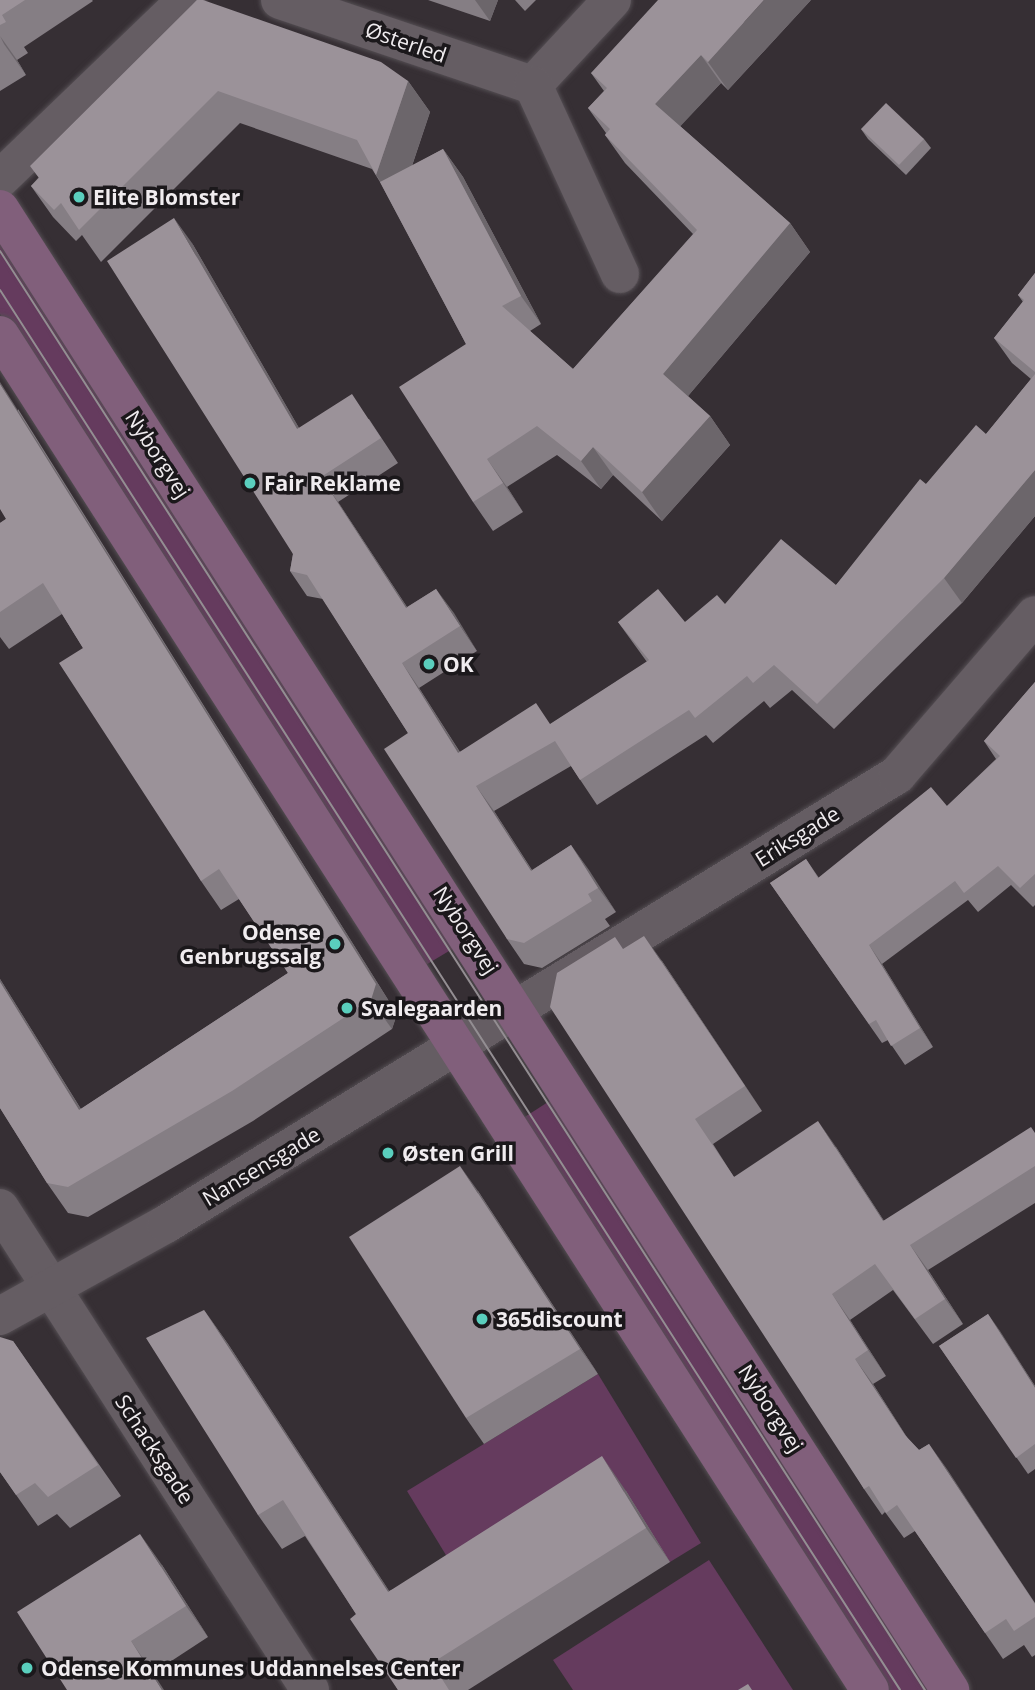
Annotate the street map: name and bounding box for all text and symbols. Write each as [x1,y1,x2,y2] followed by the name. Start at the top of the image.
[362,16,450,68] street label: Østerled
[93,184,240,210] place label: Elite Blomster
[71,189,87,205] marker: Elite Blomster
[120,405,196,503] street label: Nyborgvej
[264,470,401,496] place label: Fair Reklame
[242,475,258,491] marker: Fair Reklame
[443,651,474,677] place label: OK
[421,656,437,672] marker: OK
[750,800,844,872] street label: Eriksgade
[428,881,504,979] street label: Nyborgvej
[179,919,321,969] place label: Odense Genbrugssalg
[327,936,343,952] marker: Odense Genbrugssalg
[361,995,502,1021] place label: Svalegaarden
[339,1000,355,1016] marker: Svalegaarden
[198,1121,324,1211] street label: Nansensgade
[402,1140,514,1166] place label: Østen Grill
[380,1145,396,1161] marker: Østen Grill
[496,1306,623,1332] place label: 365discount
[474,1311,490,1327] marker: 365discount
[733,1359,809,1457] street label: Nyborgvej
[110,1390,200,1508] street label: Schacksgade
[41,1655,461,1681] place label: Odense Kommunes Uddannelses Center
[19,1660,35,1676] marker: Odense Kommunes Uddannelses Center

